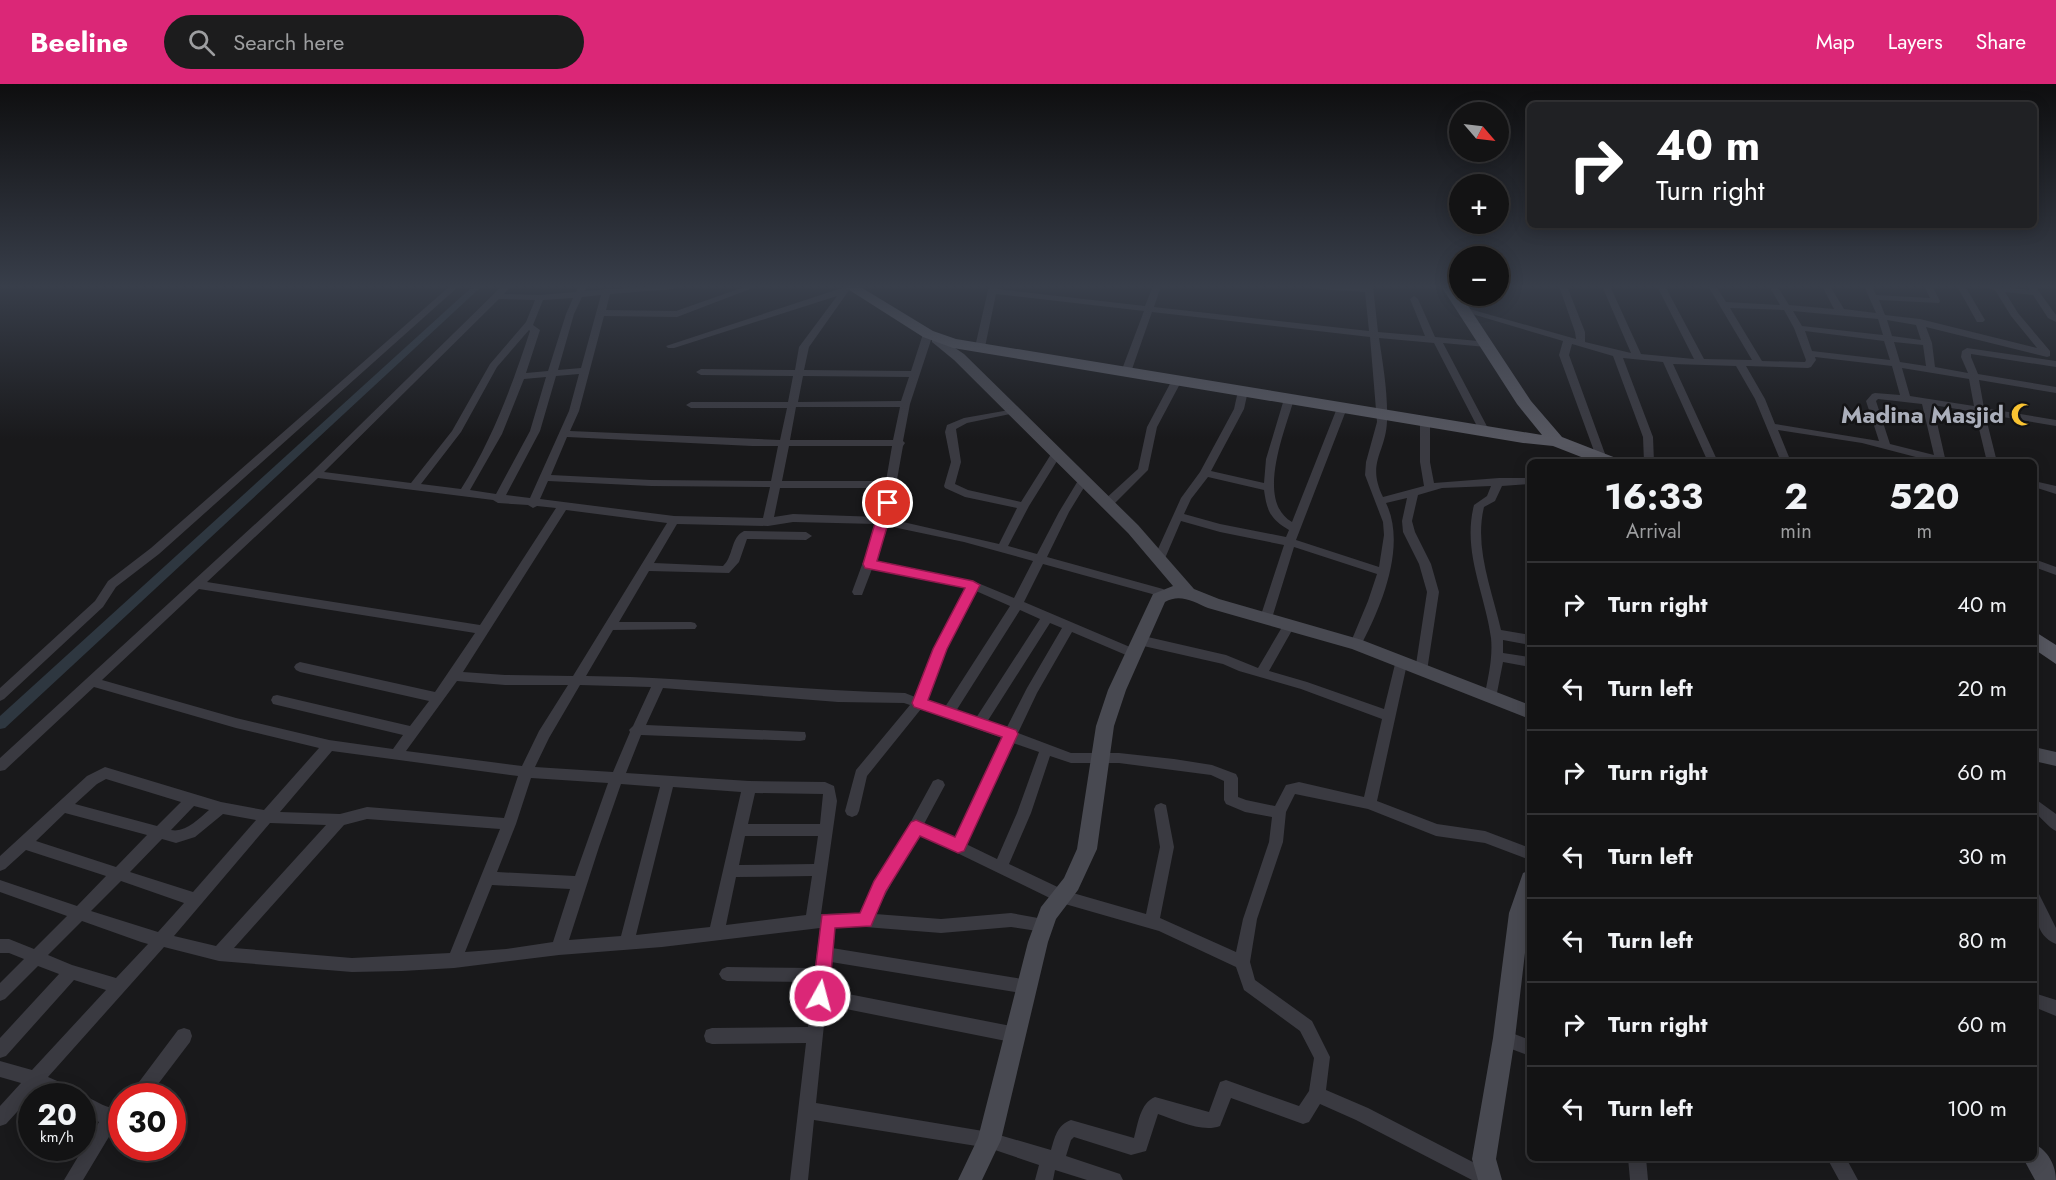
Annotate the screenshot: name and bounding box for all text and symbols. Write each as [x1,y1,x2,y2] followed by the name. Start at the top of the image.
[164,15,584,69] search box
[30,22,128,63] text: Beeline
[185,26,218,59] icon: search
[233,26,344,58] text: Search here
[1816,27,1855,57] text: Map
[1888,27,1943,57] text: Layers
[1976,27,2026,57] text: Share
[1449,102,1509,162] north arrow
[1449,102,1509,306] map controls
[1656,115,1760,176] text: 40 m
[1557,126,1635,204] icon: right
[1656,171,1764,210] text: Turn right
[1449,174,1509,234] button: +
[1449,246,1509,306] button: −
[1841,397,2004,432] place label: Madina Masjid
[2009,402,2035,428] mosque icon: Madina Masjid
[1604,470,1703,522] text: 16:33
[1784,470,1808,522] text: 2
[1889,470,1960,522] text: 520
[862,477,913,528] pin
[871,486,904,519] icon: arrive
[1626,517,1681,546] text: Arrival
[1780,517,1812,546] text: min
[1917,517,1932,546] text: m
[1557,588,1590,621] icon: right
[1608,588,1708,620] text: Turn right
[1957,588,2007,620] text: 40 m
[1557,672,1590,705] icon: left
[1608,672,1693,704] text: Turn left
[1958,672,2007,704] text: 20 m
[1557,756,1590,789] icon: right
[1608,756,1708,788] text: Turn right
[1957,756,2007,788] text: 60 m
[1557,840,1590,873] icon: left
[1608,840,1693,872] text: Turn left
[1958,840,2007,872] text: 30 m
[1557,924,1590,957] icon: left
[1608,924,1693,956] text: Turn left
[1958,924,2007,956] text: 80 m
[788,964,852,1028] position arrow
[1557,1008,1590,1041] icon: right
[1608,1008,1708,1040] text: Turn right
[1957,1008,2007,1040] text: 60 m
[108,1083,186,1161] speed limit sign: 30
[1557,1092,1590,1125] icon: left
[1608,1092,1693,1124] text: Turn left
[1947,1092,2007,1124] text: 100 m
[37,1093,77,1136] text: 20
[40,1126,74,1148] text: km/h

